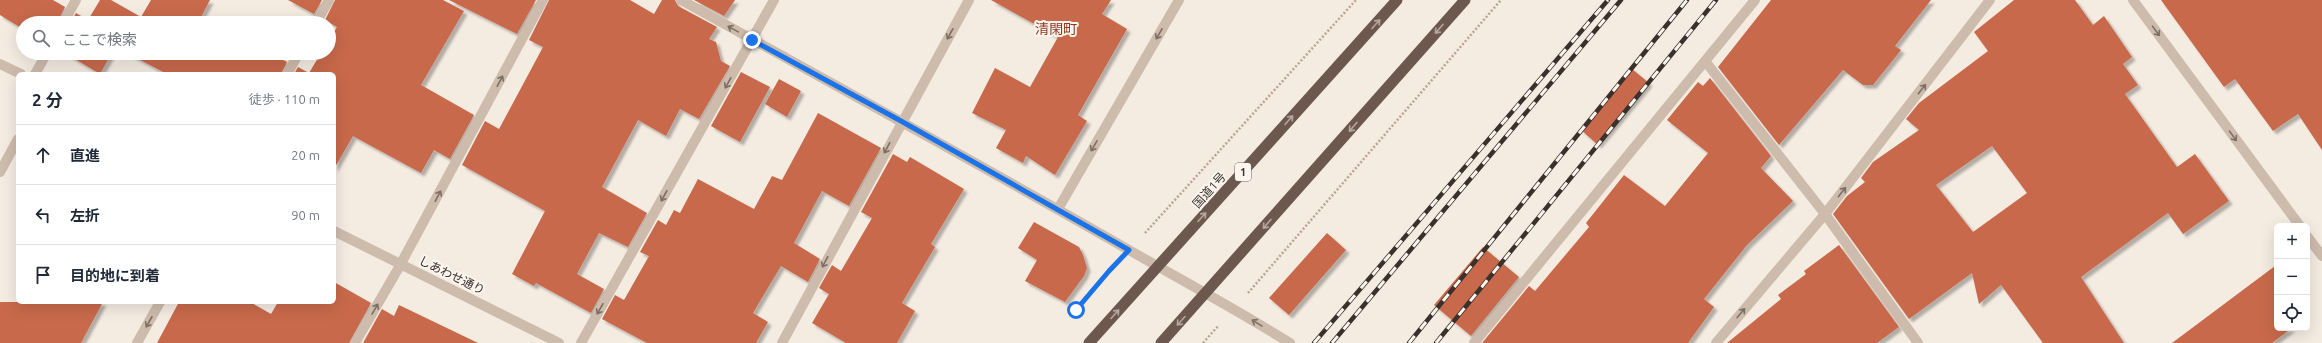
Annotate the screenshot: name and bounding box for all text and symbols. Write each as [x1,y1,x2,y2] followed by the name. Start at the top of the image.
[16,16,336,60] search box
[1371,18,1380,29] one-way arrow
[1035,21,1077,37] district label: 清閑町
[727,24,739,32] one-way arrow
[1434,24,1444,34] one-way arrow
[2152,26,2160,37] one-way arrow
[30,27,52,49] icon: search
[945,28,953,40] one-way arrow
[1155,28,1163,40] one-way arrow
[62,31,137,48] text: ここで検索
[743,31,761,49] route end
[496,75,504,87] one-way arrow
[723,77,731,89] one-way arrow
[1918,83,1926,94] one-way arrow
[32,90,63,109] text: 2 分
[249,92,320,106] text: 徒歩 · 110 m
[1284,116,1293,126] one-way arrow
[1349,121,1358,131] one-way arrow
[2229,130,2237,141] one-way arrow
[1090,140,1098,152] one-way arrow
[883,142,890,154] one-way arrow
[32,144,54,166] icon: ahead
[70,147,100,164] text: 直進
[291,148,320,162] text: 20 m
[1235,163,1251,181] road number: 1
[1190,170,1228,210] street label: 国道1号
[1838,186,1847,197] one-way arrow
[434,190,442,202] one-way arrow
[659,190,667,202] one-way arrow
[32,204,54,226] icon: left
[70,207,100,224] text: 左折
[291,208,320,222] text: 90 m
[1198,212,1207,222] one-way arrow
[1262,219,1272,229] one-way arrow
[2274,223,2310,331] map controls
[2274,223,2310,259] button: +
[417,253,487,297] street label: しあわせ通り
[821,256,829,268] one-way arrow
[2274,259,2310,295] button: −
[32,264,54,286] icon: arrive
[70,267,160,284] text: 目的地に到着
[2274,295,2310,331] button: locate
[1067,301,1085,319] route start
[371,303,379,315] one-way arrow
[595,303,603,315] one-way arrow
[1737,308,1746,319] one-way arrow
[1111,309,1120,319] one-way arrow
[144,316,152,328] one-way arrow
[1176,316,1185,326] one-way arrow
[1251,318,1263,326] one-way arrow

